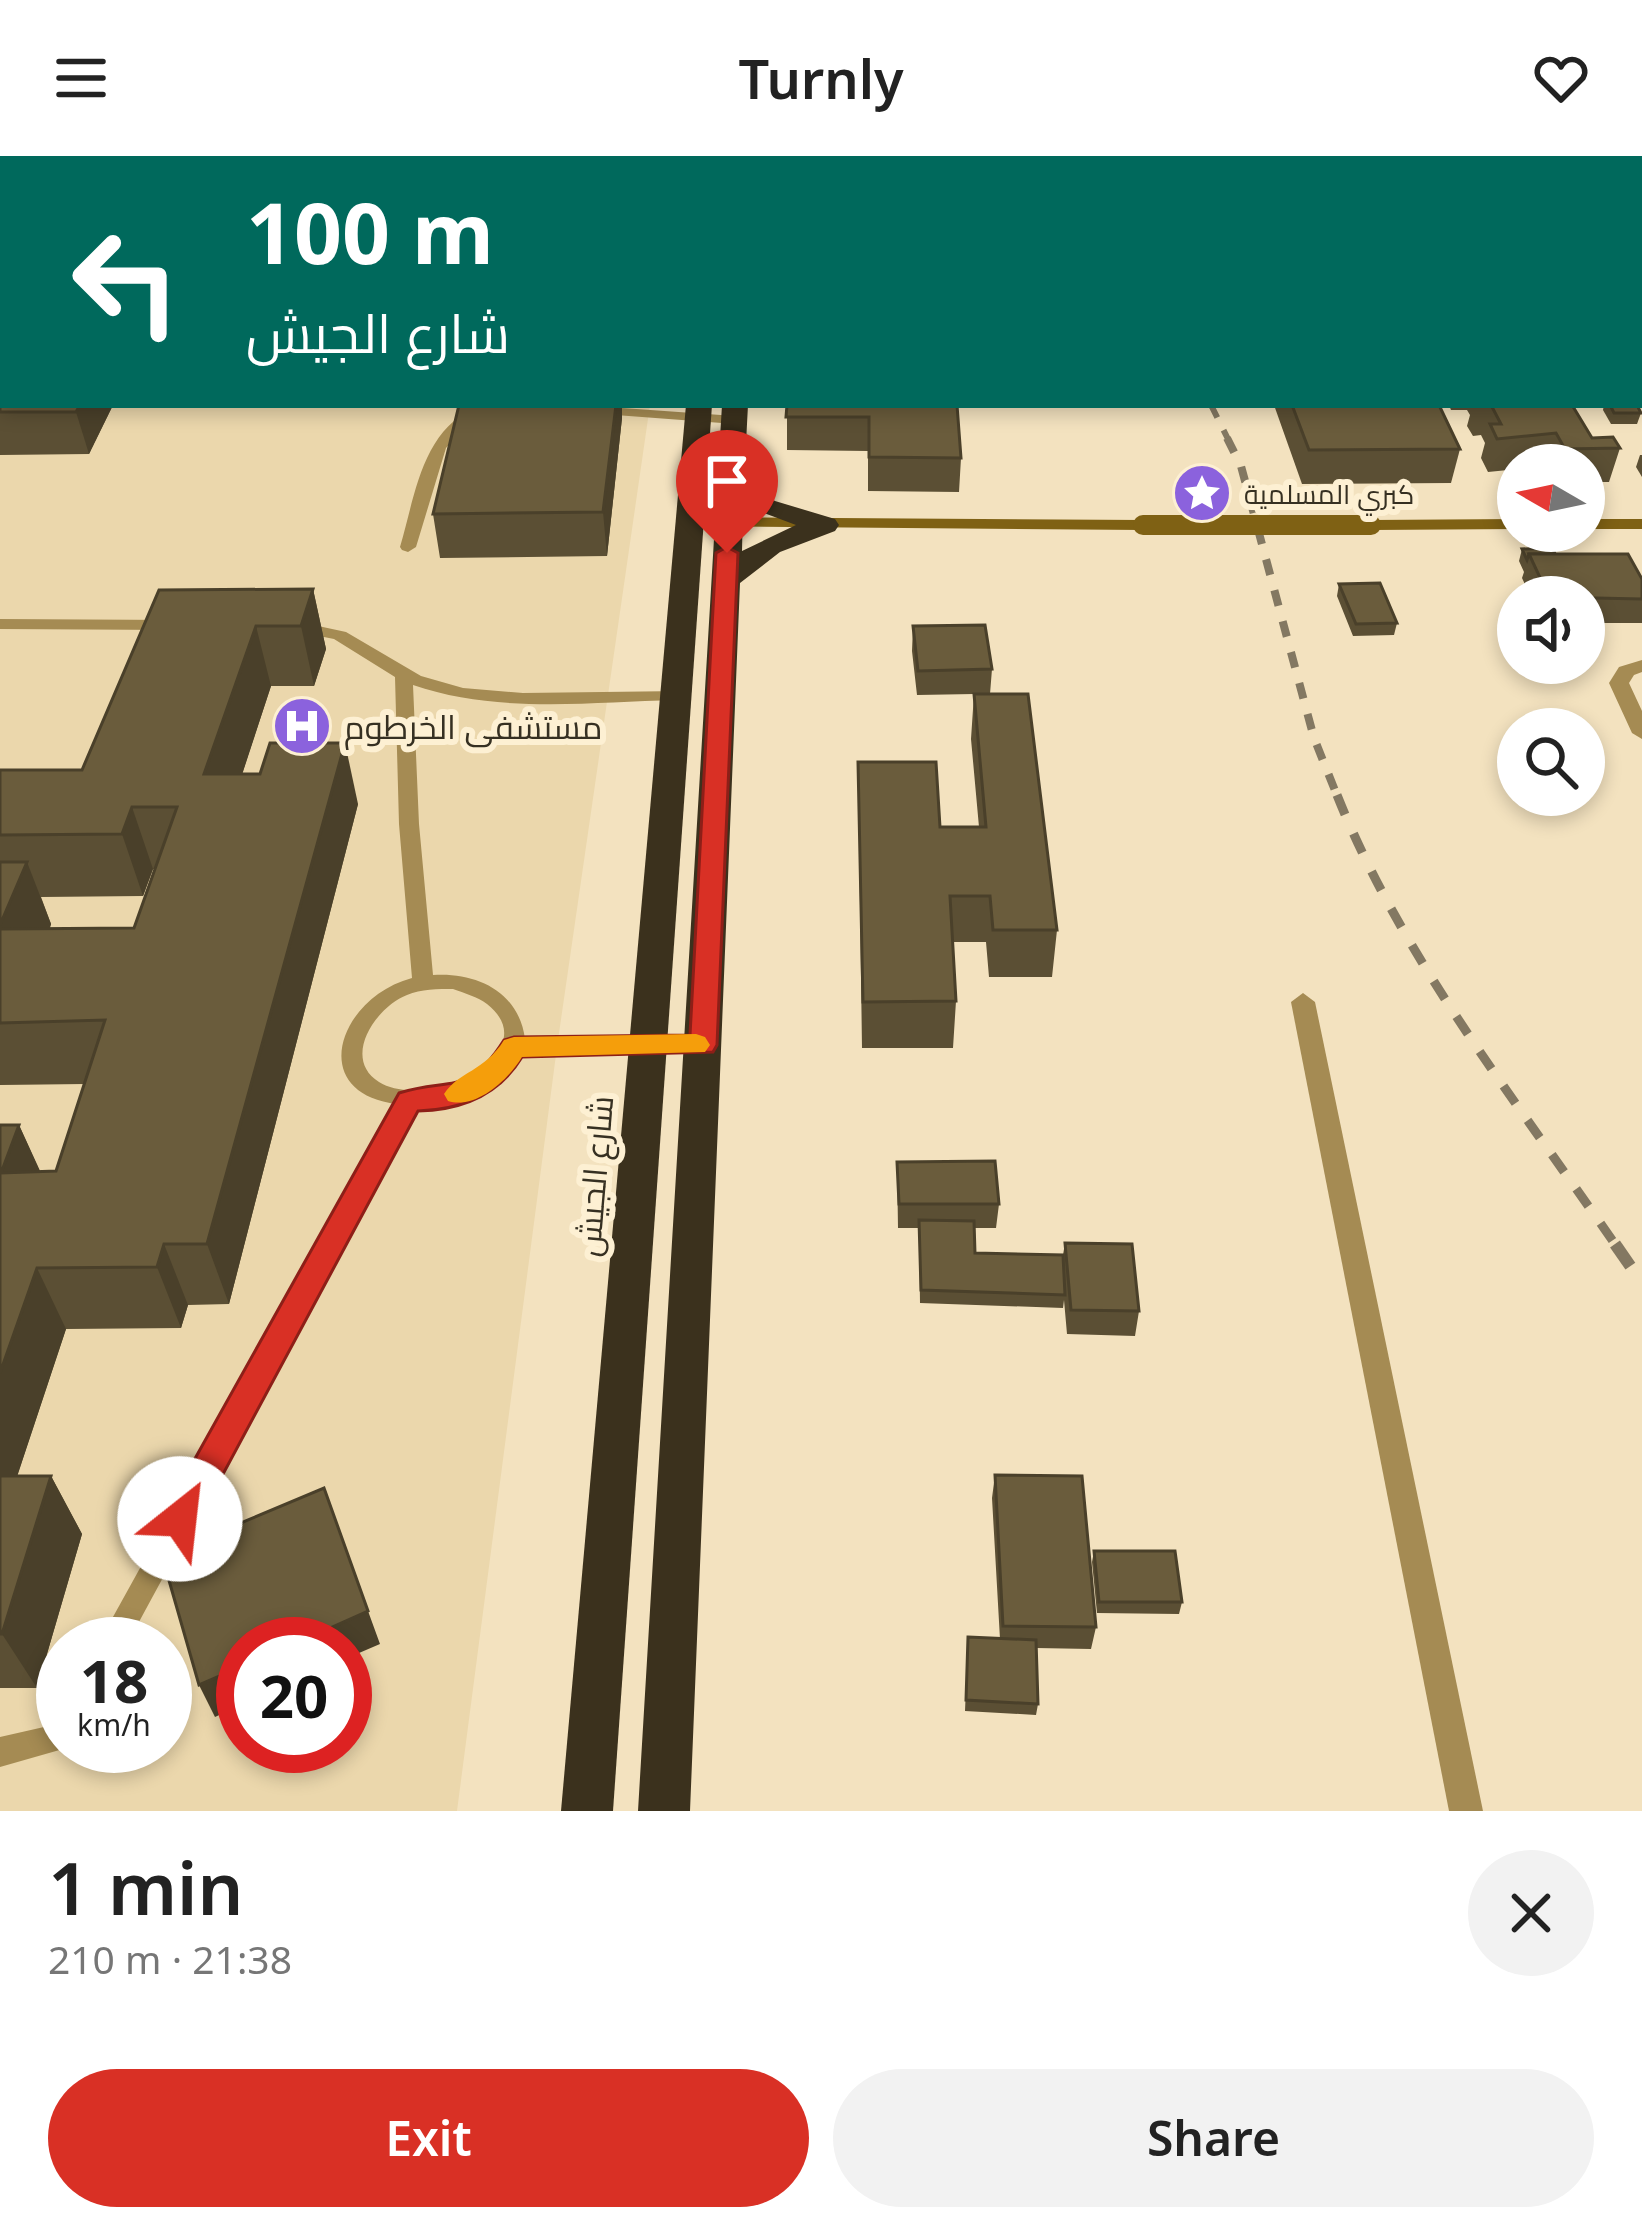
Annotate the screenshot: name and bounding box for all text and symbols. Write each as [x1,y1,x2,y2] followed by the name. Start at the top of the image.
[738,41,904,115] text: Turnly
[48,45,114,111] icon: menu
[1528,45,1594,111] icon: heart
[246,174,494,289] text: 100 m
[48,204,204,360] icon: left
[246,295,510,369] text: شارع الجيش
[676,430,778,553] pin
[1497,444,1605,552] north arrow
[1497,444,1605,816] map controls
[694,448,760,514] icon: arrive
[1171,462,1233,524] place icon: كبري المسلمية
[1244,475,1414,516] place label: كبري المسلمية
[1497,576,1605,684] button: sound
[271,695,333,757] hospital icon: مستشفى الخرطوم
[344,704,603,750] place label: مستشفى الخرطوم
[1497,708,1605,816] button: search
[565,1094,624,1258] street label: شارع الجيش
[117,1456,243,1582] position arrow
[216,1617,372,1773] speed limit sign: 20
[80,1639,148,1721] text: 18
[77,1704,151,1745] text: km/h
[48,1838,243,1936] text: 1 min
[1468,1850,1594,1976] button: close
[48,1932,292,1985] text: 210 m · 21:38
[48,2069,809,2207] button: Exit
[833,2069,1594,2207] button: Share

